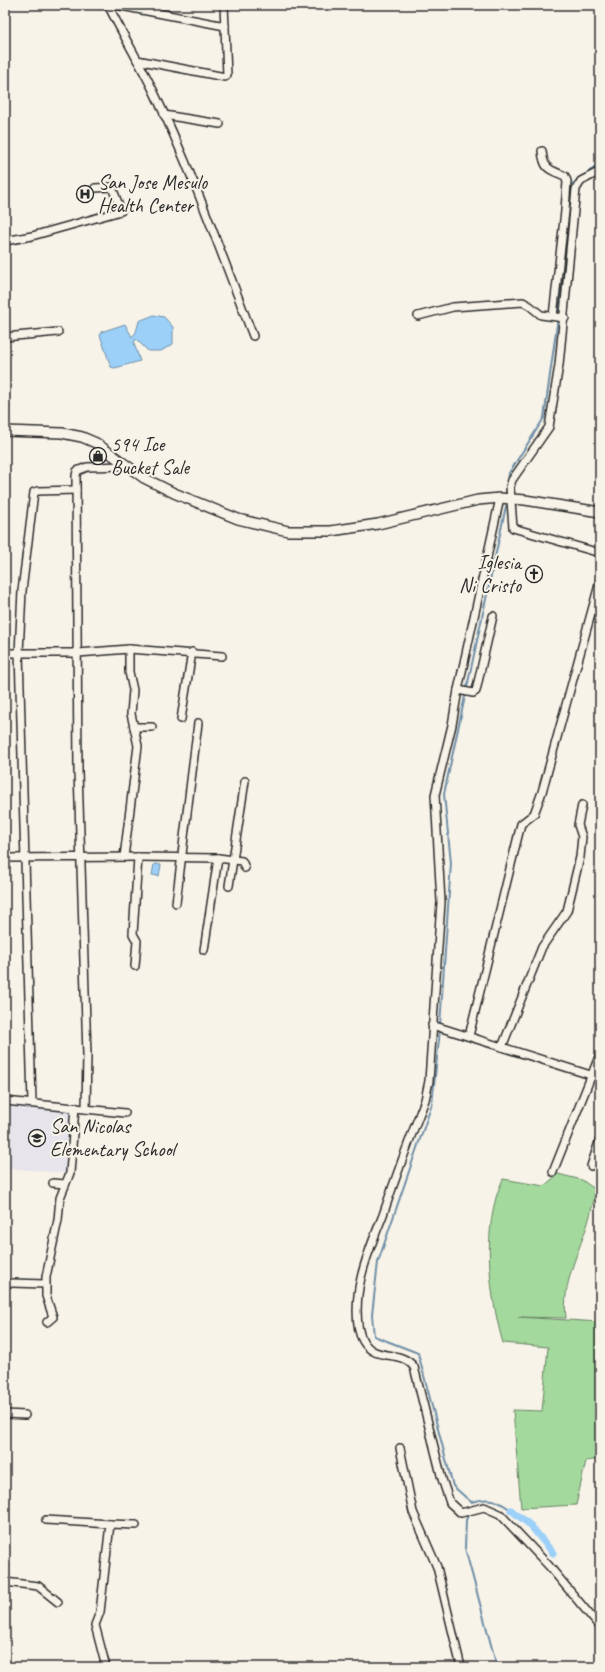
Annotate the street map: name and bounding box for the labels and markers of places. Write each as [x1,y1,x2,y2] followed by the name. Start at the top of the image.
[98,170,208,218] place label: San Jose Mesulo Health Center
[75,184,95,204] hospital icon: San Jose Mesulo Health Center
[111,432,190,480] place label: 594 Ice Bucket Sale
[88,446,108,466] shop icon: 594 Ice Bucket Sale
[459,550,523,598] place label: Iglesia Ni Cristo
[524,564,544,584] church icon: Iglesia Ni Cristo
[50,1114,178,1162] place label: San Nicolas Elementary School
[27,1128,47,1148] school or university icon: San Nicolas Elementary School

